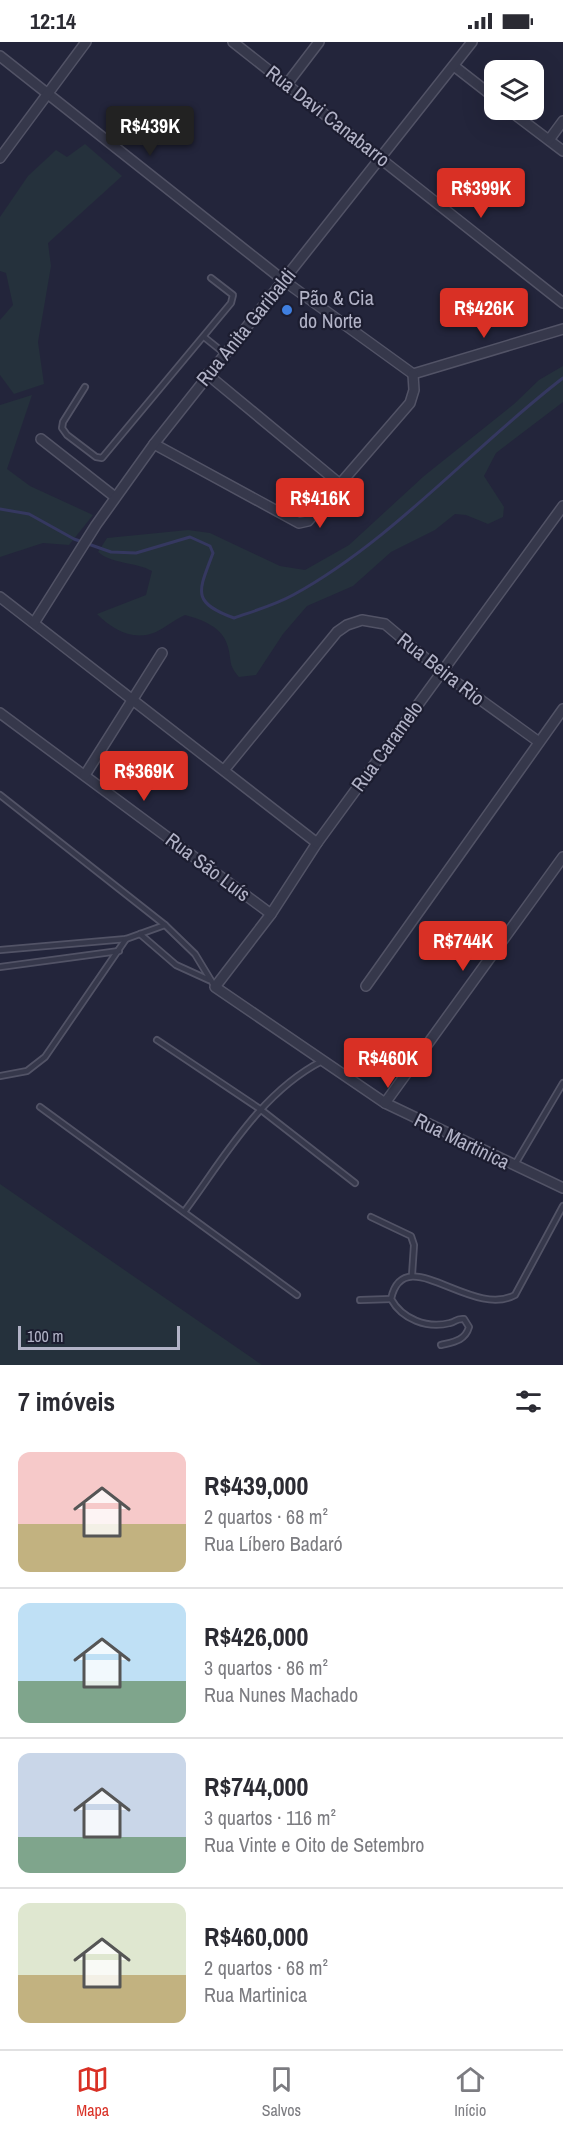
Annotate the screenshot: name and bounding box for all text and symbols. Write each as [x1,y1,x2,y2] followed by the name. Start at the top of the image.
[30,6,76,36] text: 12:14
[261,59,396,173] street label: Rua Davi Canabarro
[484,60,544,120] map controls
[484,60,544,120] button: layers
[101,106,199,157] pin: R$439K
[120,112,180,139] text: R$439K
[432,168,530,219] pin: R$399K
[451,174,511,201] text: R$399K
[190,262,301,391] street label: Rua Anita Garibaldi
[299,284,374,334] place label: Pão & Cia do Norte
[435,288,533,339] pin: R$426K
[454,294,514,321] text: R$426K
[280,303,294,317] marker: Pão & Cia do Norte
[271,478,369,529] pin: R$416K
[290,484,350,511] text: R$416K
[392,626,491,711] street label: Rua Beira Rio
[345,695,429,796] street label: Rua Caramelo
[95,751,193,802] pin: R$369K
[114,757,174,784] text: R$369K
[160,826,256,907] street label: Rua São Luís
[414,921,512,972] pin: R$744K
[433,927,493,954] text: R$744K
[339,1038,437,1089] pin: R$460K
[358,1044,418,1071] text: R$460K
[410,1106,514,1175] street label: Rua Martinica
[18,1323,180,1350] scale bar
[27,1325,63,1347] text: 100 m
[18,1384,115,1419] text: 7 imóveis
[512,1385,545,1418] icon: filters
[204,1468,308,1503] text: R$439,000
[66,1476,138,1548] icon: home
[204,1503,328,1530] text: 2 quartos · 68 m²
[204,1530,343,1557] text: Rua Líbero Badaró
[204,1619,308,1654] text: R$426,000
[66,1627,138,1699] icon: home
[204,1654,328,1681] text: 3 quartos · 86 m²
[204,1681,358,1708] text: Rua Nunes Machado
[204,1769,308,1804] text: R$744,000
[66,1777,138,1849] icon: home
[204,1804,336,1831] text: 3 quartos · 116 m²
[204,1831,424,1858] text: Rua Vinte e Oito de Setembro
[204,1919,308,1954] text: R$460,000
[66,1927,138,1999] icon: home
[204,1954,328,1981] text: 2 quartos · 68 m²
[204,1981,307,2008] text: Rua Martinica
[76,2063,109,2121] tab: Mapa
[262,2063,301,2121] tab: Salvos
[454,2063,487,2121] tab: Início

